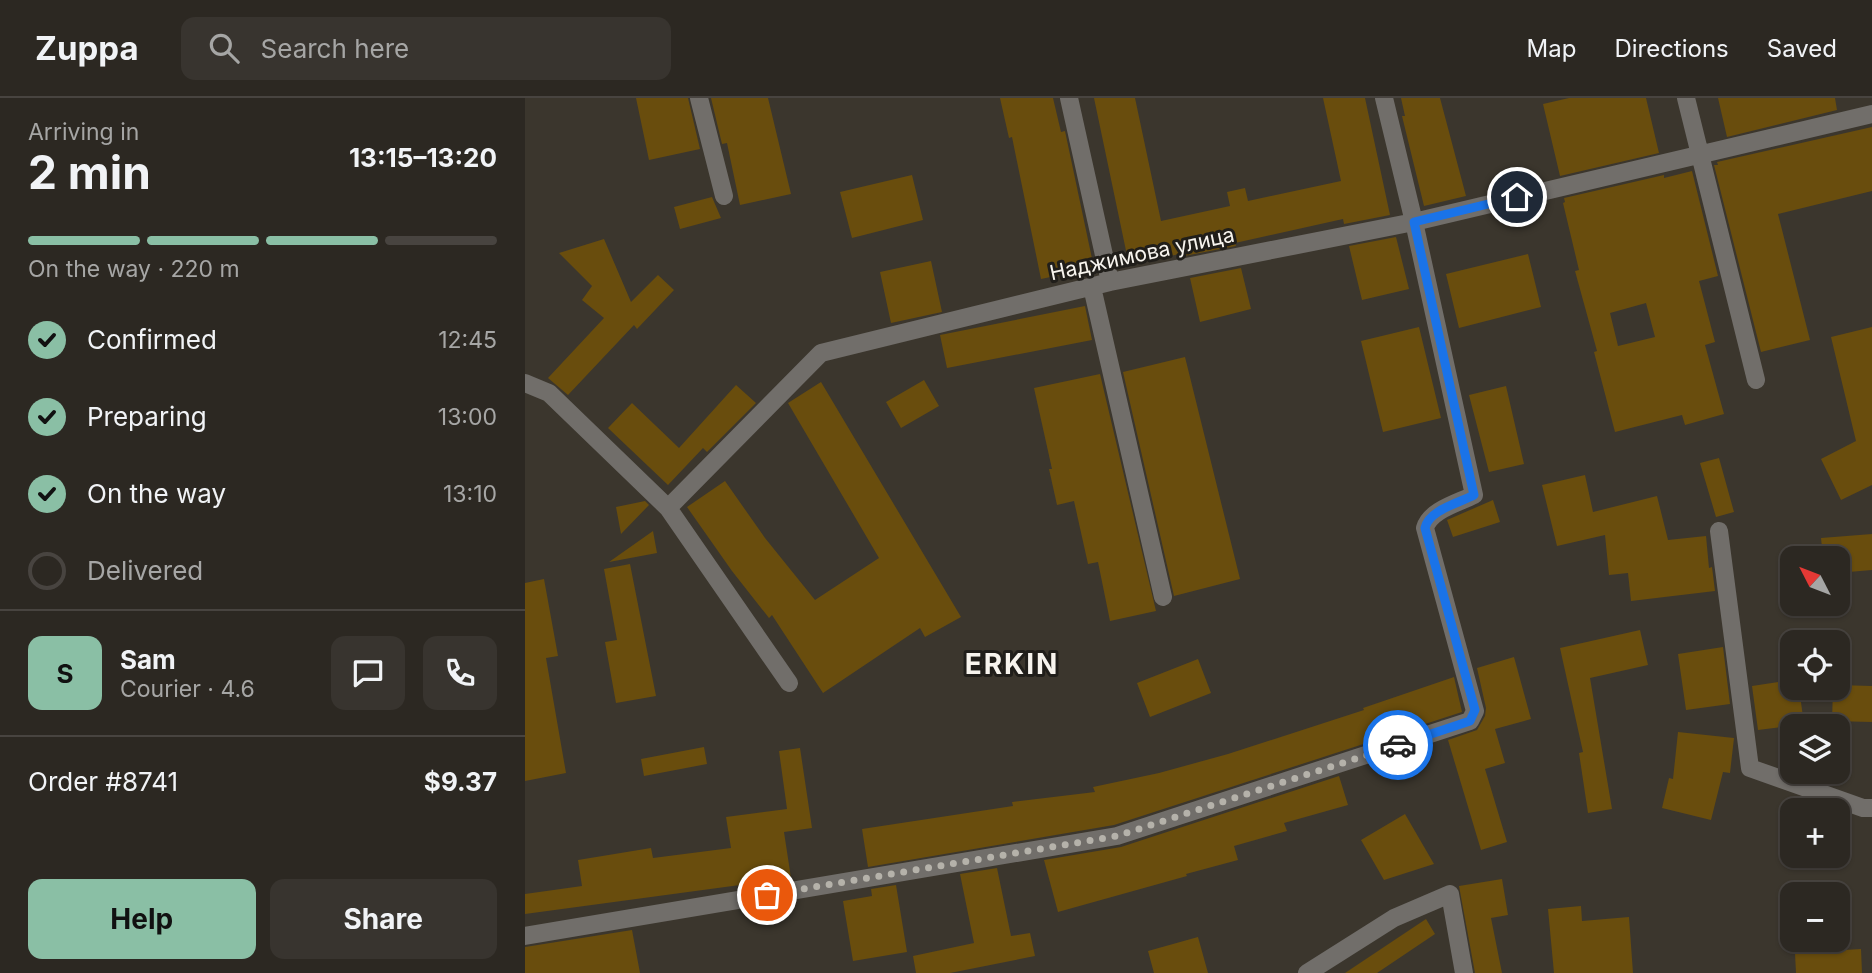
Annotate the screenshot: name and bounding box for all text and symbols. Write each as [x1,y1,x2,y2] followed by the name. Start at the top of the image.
[181,17,671,80] search box
[35,28,139,68] text: Zuppa
[205,29,243,67] icon: search
[261,33,409,64] text: Search here
[1527,34,1576,63] text: Map
[1614,34,1729,63] text: Directions
[1767,34,1837,63] text: Saved
[28,118,139,146] text: Arriving in
[349,142,497,173] text: 13:15–13:20
[28,144,151,200] text: 2 min
[1487,167,1547,227] pin
[1498,178,1536,216] icon: home
[1047,222,1236,285] street label: Наджимова улица
[28,255,240,283] text: On the way · 220 m
[28,321,66,359] icon: check
[87,324,217,355] text: Confirmed
[438,326,497,354] text: 12:45
[28,398,66,436] icon: check
[87,401,207,432] text: Preparing
[438,403,497,431] text: 13:00
[28,475,66,513] icon: check
[87,478,226,509] text: On the way
[443,480,497,508] text: 13:10
[1780,546,1850,616] north arrow
[1780,546,1850,952] map controls
[87,555,203,586] text: Delivered
[1780,630,1850,700] button: locate
[331,636,405,710] button: chat
[423,636,497,710] button: phone
[120,644,176,675] text: Sam
[965,647,1059,681] district label: ERKIN
[56,658,74,689] text: S
[120,675,255,703] text: Courier · 4.6
[1363,710,1433,780] courier
[1780,714,1850,784] button: layers
[1379,726,1417,764] icon: car
[28,766,178,797] text: Order #8741
[424,766,497,797] text: $9.37
[1780,798,1850,868] button: +
[737,865,797,925] pin
[748,876,786,914] icon: bag
[28,879,256,959] button: Help
[270,879,497,959] button: Share
[1780,882,1850,952] button: −

